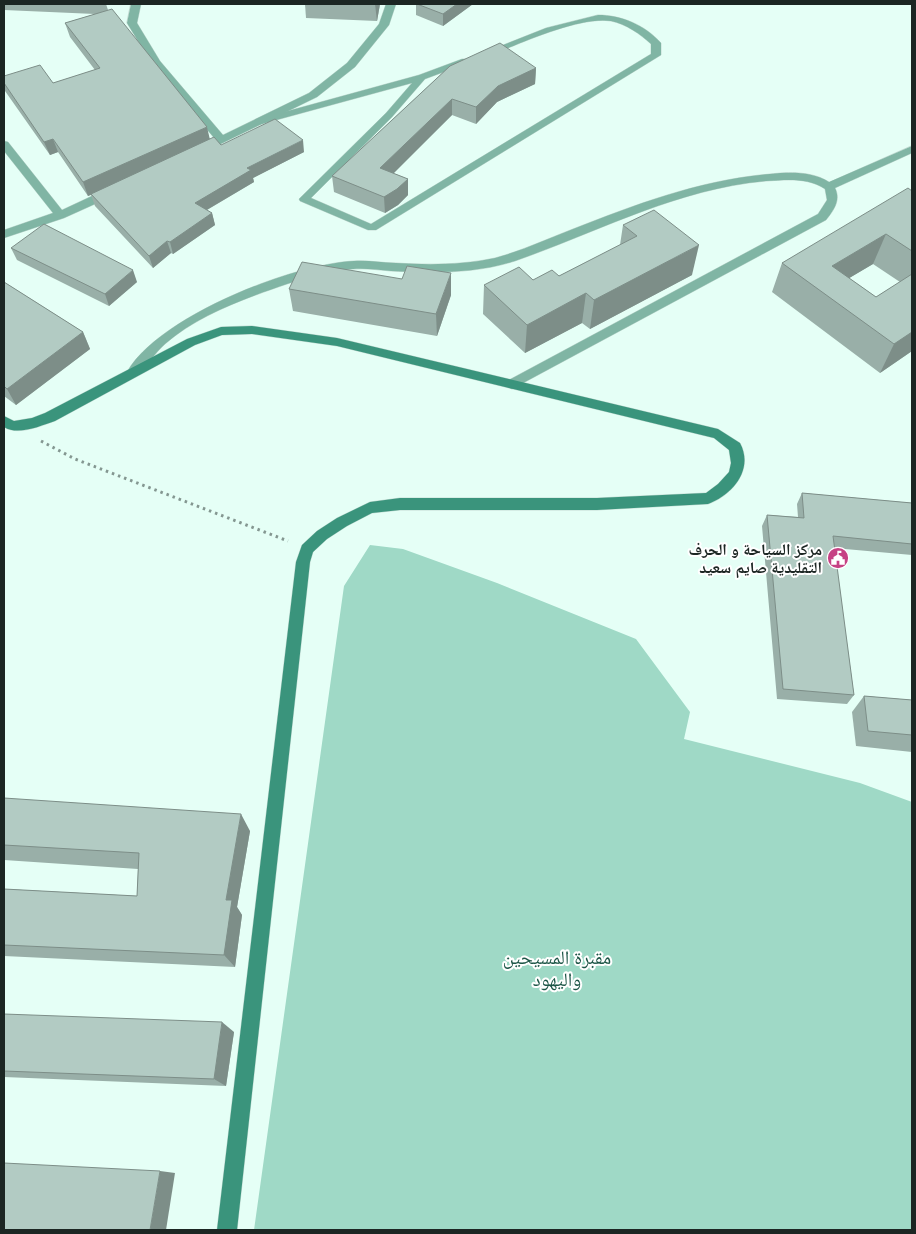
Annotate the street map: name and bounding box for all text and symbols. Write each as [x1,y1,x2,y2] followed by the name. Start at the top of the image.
[688,538,822,579] place label: مركز السياحة و الحرف التقليدية صايم سعيد
[826,546,850,570] public building icon: مركز السياحة و الحرف التقليدية صايم سعيد
[503,944,611,992] park label: مقبرة المسيحين واليهود

